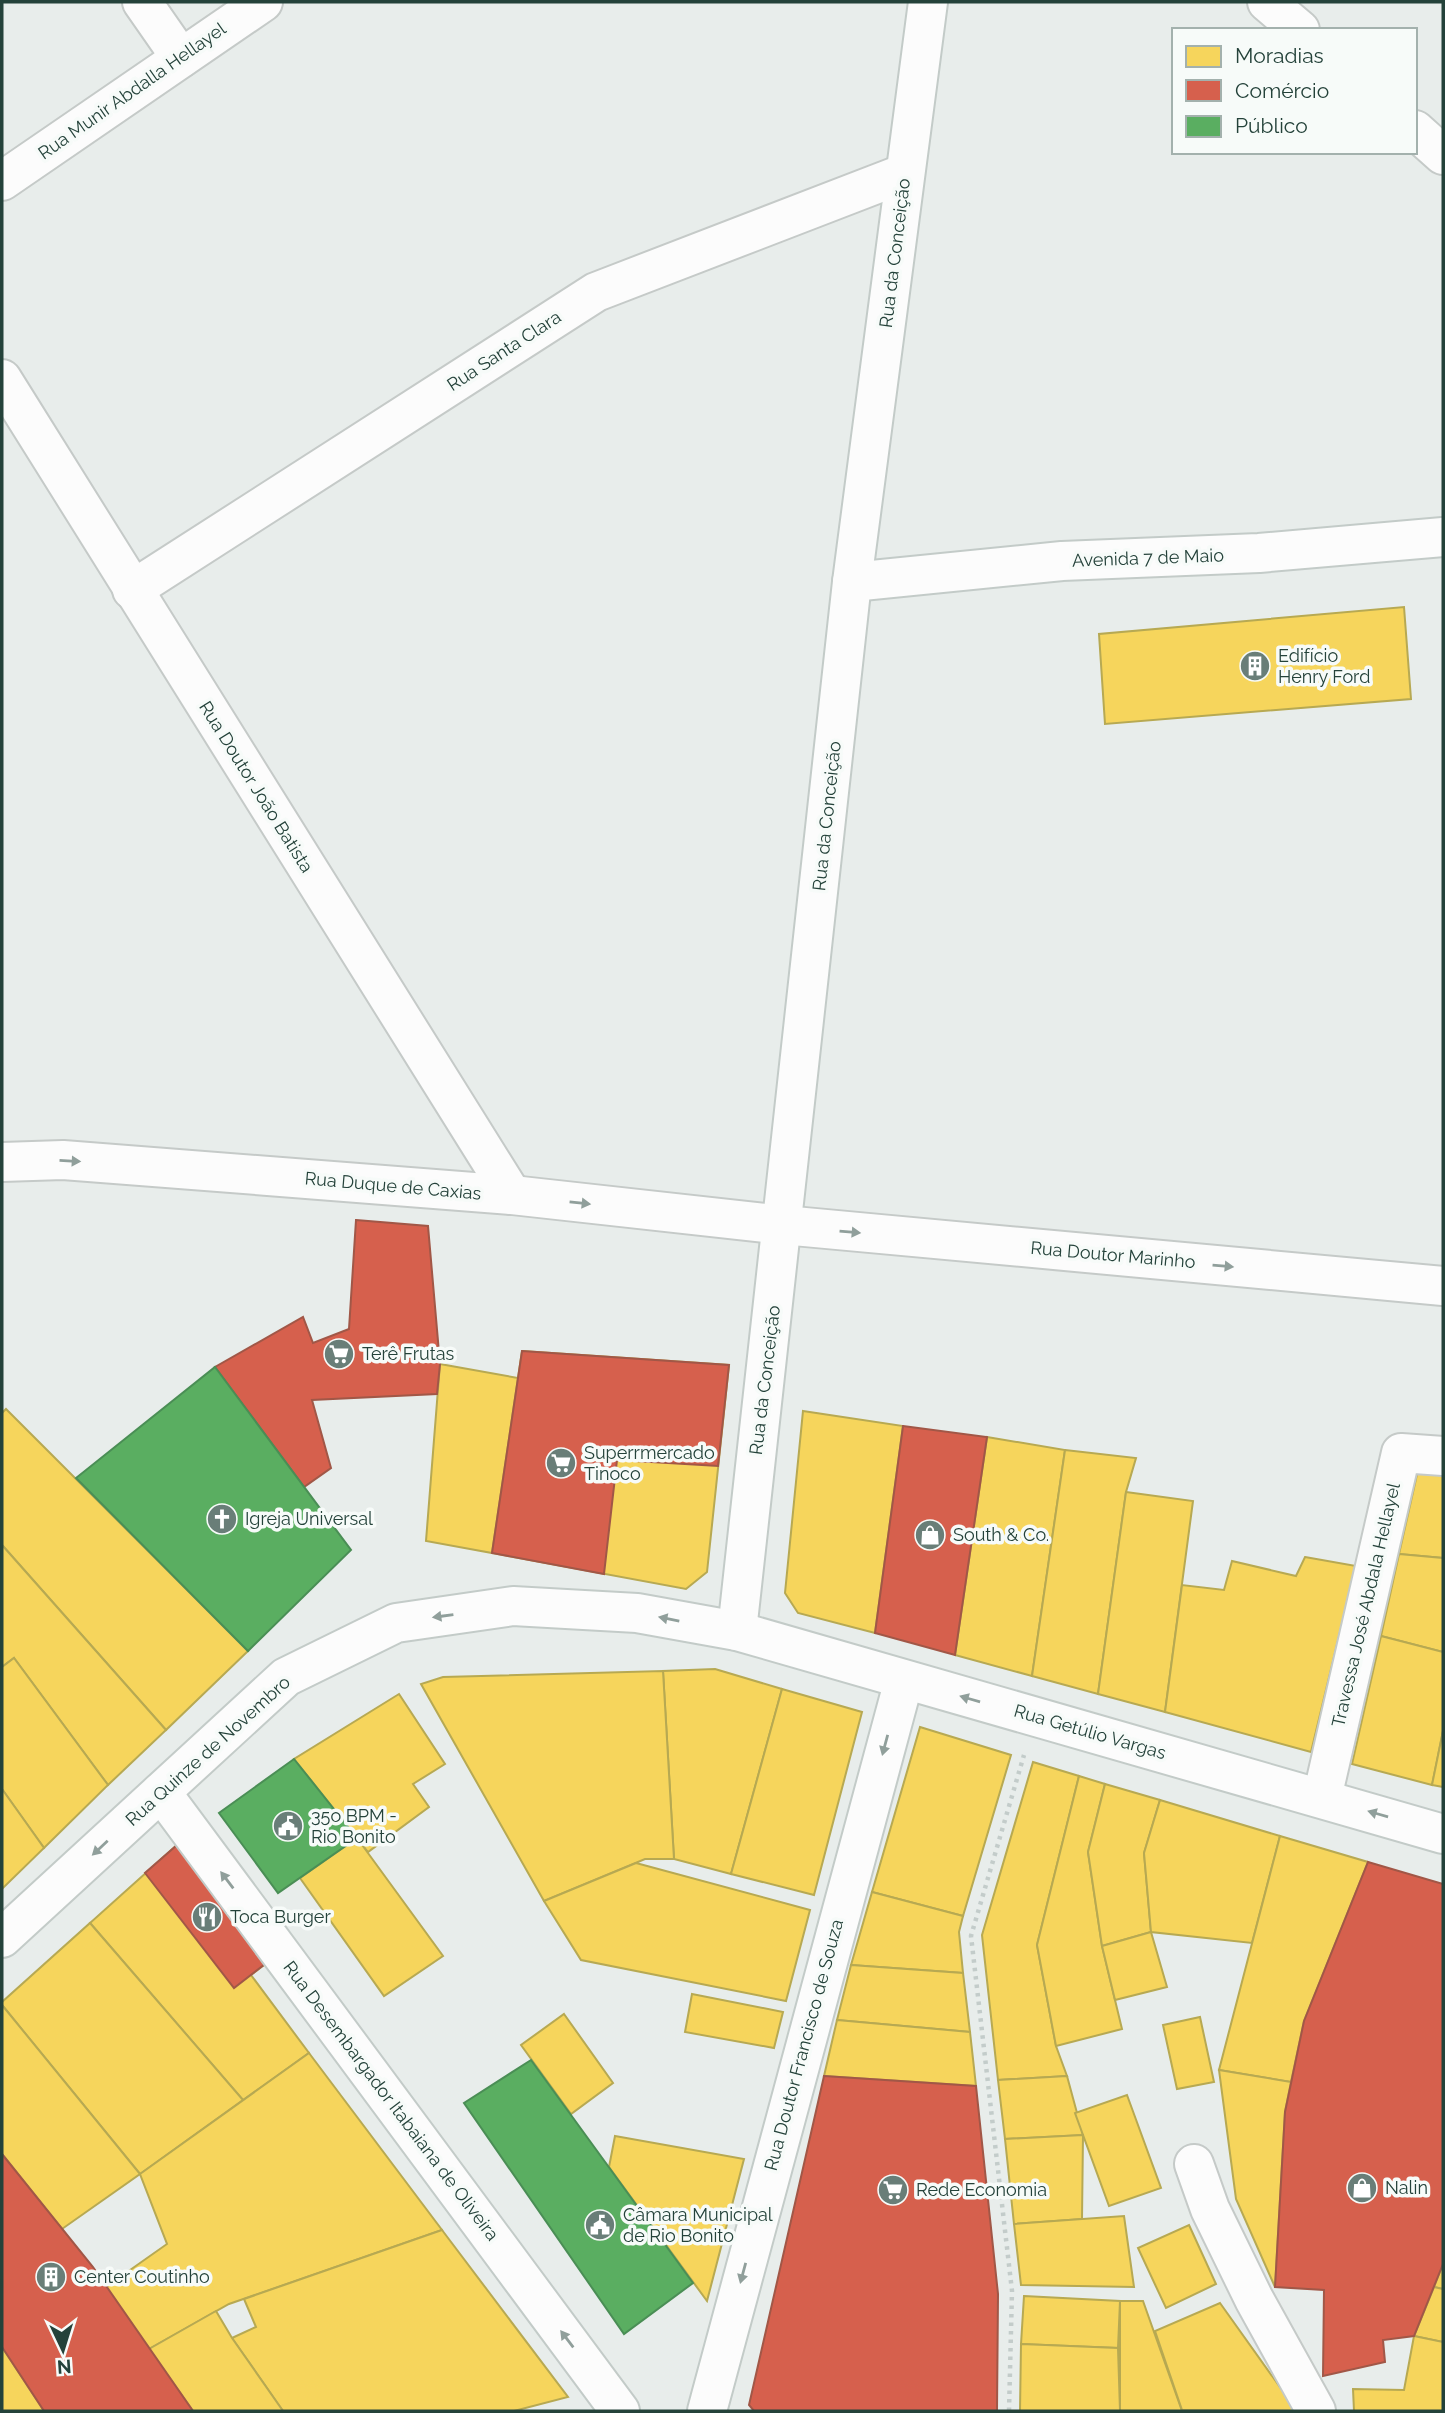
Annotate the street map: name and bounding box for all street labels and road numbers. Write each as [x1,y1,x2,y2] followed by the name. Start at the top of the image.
[34,18,230,163] street label: Rua Munir Abdalla Hellayel
[875,177,914,329] street label: Rua da Conceição
[443,306,565,395] street label: Rua Santa Clara
[1072,544,1225,571] street label: Avenida 7 de Maio
[195,697,318,876] street label: Rua Doutor João Batista
[808,740,845,892] street label: Rua da Conceição
[304,1167,483,1204] street label: Rua Duque de Caxias
[1030,1237,1197,1272] street label: Rua Doutor Marinho
[745,1304,784,1456] street label: Rua da Conceição
[1327,1480,1404,1729] street label: Travessa José Abdala Hellayel
[121,1671,294,1830] street label: Rua Quinze de Novembro
[1012,1700,1169,1763] street label: Rua Getúlio Vargas
[760,1917,847,2173] street label: Rua Doutor Francisco de Souza
[279,1957,503,2245] street label: Rua Desembargador Itabaiana de Oliveira

